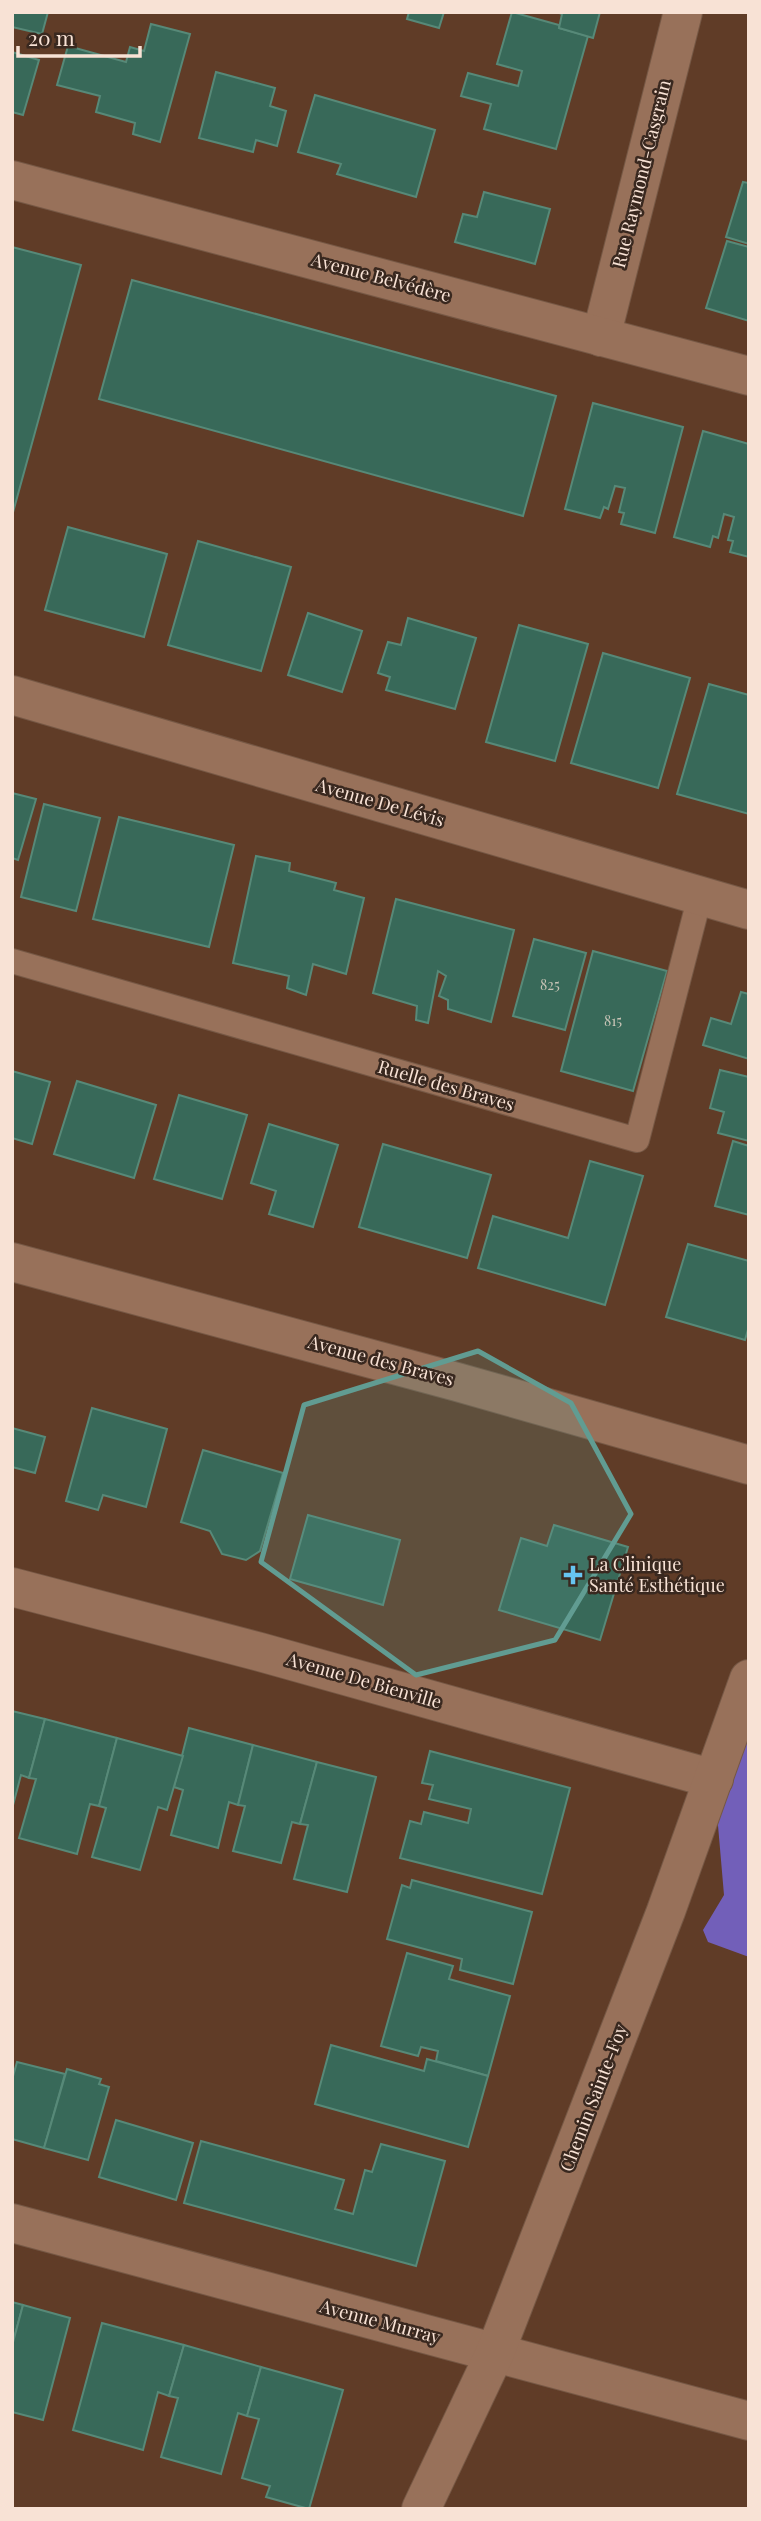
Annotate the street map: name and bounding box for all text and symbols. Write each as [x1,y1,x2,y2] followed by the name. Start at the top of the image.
[18,14,140,58] scale bar
[28,23,75,51] text: 20 m
[606,77,676,270] street label: Rue Raymond-Casgrain
[308,247,454,307] street label: Avenue Belvédère
[312,772,447,832] street label: Avenue De Lévis
[540,975,560,994] house number: 825
[604,1011,622,1030] house number: 815
[375,1054,517,1116] street label: Ruelle des Braves
[305,1329,457,1391] street label: Avenue des Braves
[589,1552,725,1597] place label: La Clinique Santé Esthétique
[563,1565,583,1585] marker: La Clinique Santé Esthétique
[283,1646,444,1714] street label: Avenue De Bienville
[554,2020,632,2175] street label: Chemin Sainte-Foy
[316,2293,443,2349] street label: Avenue Murray

